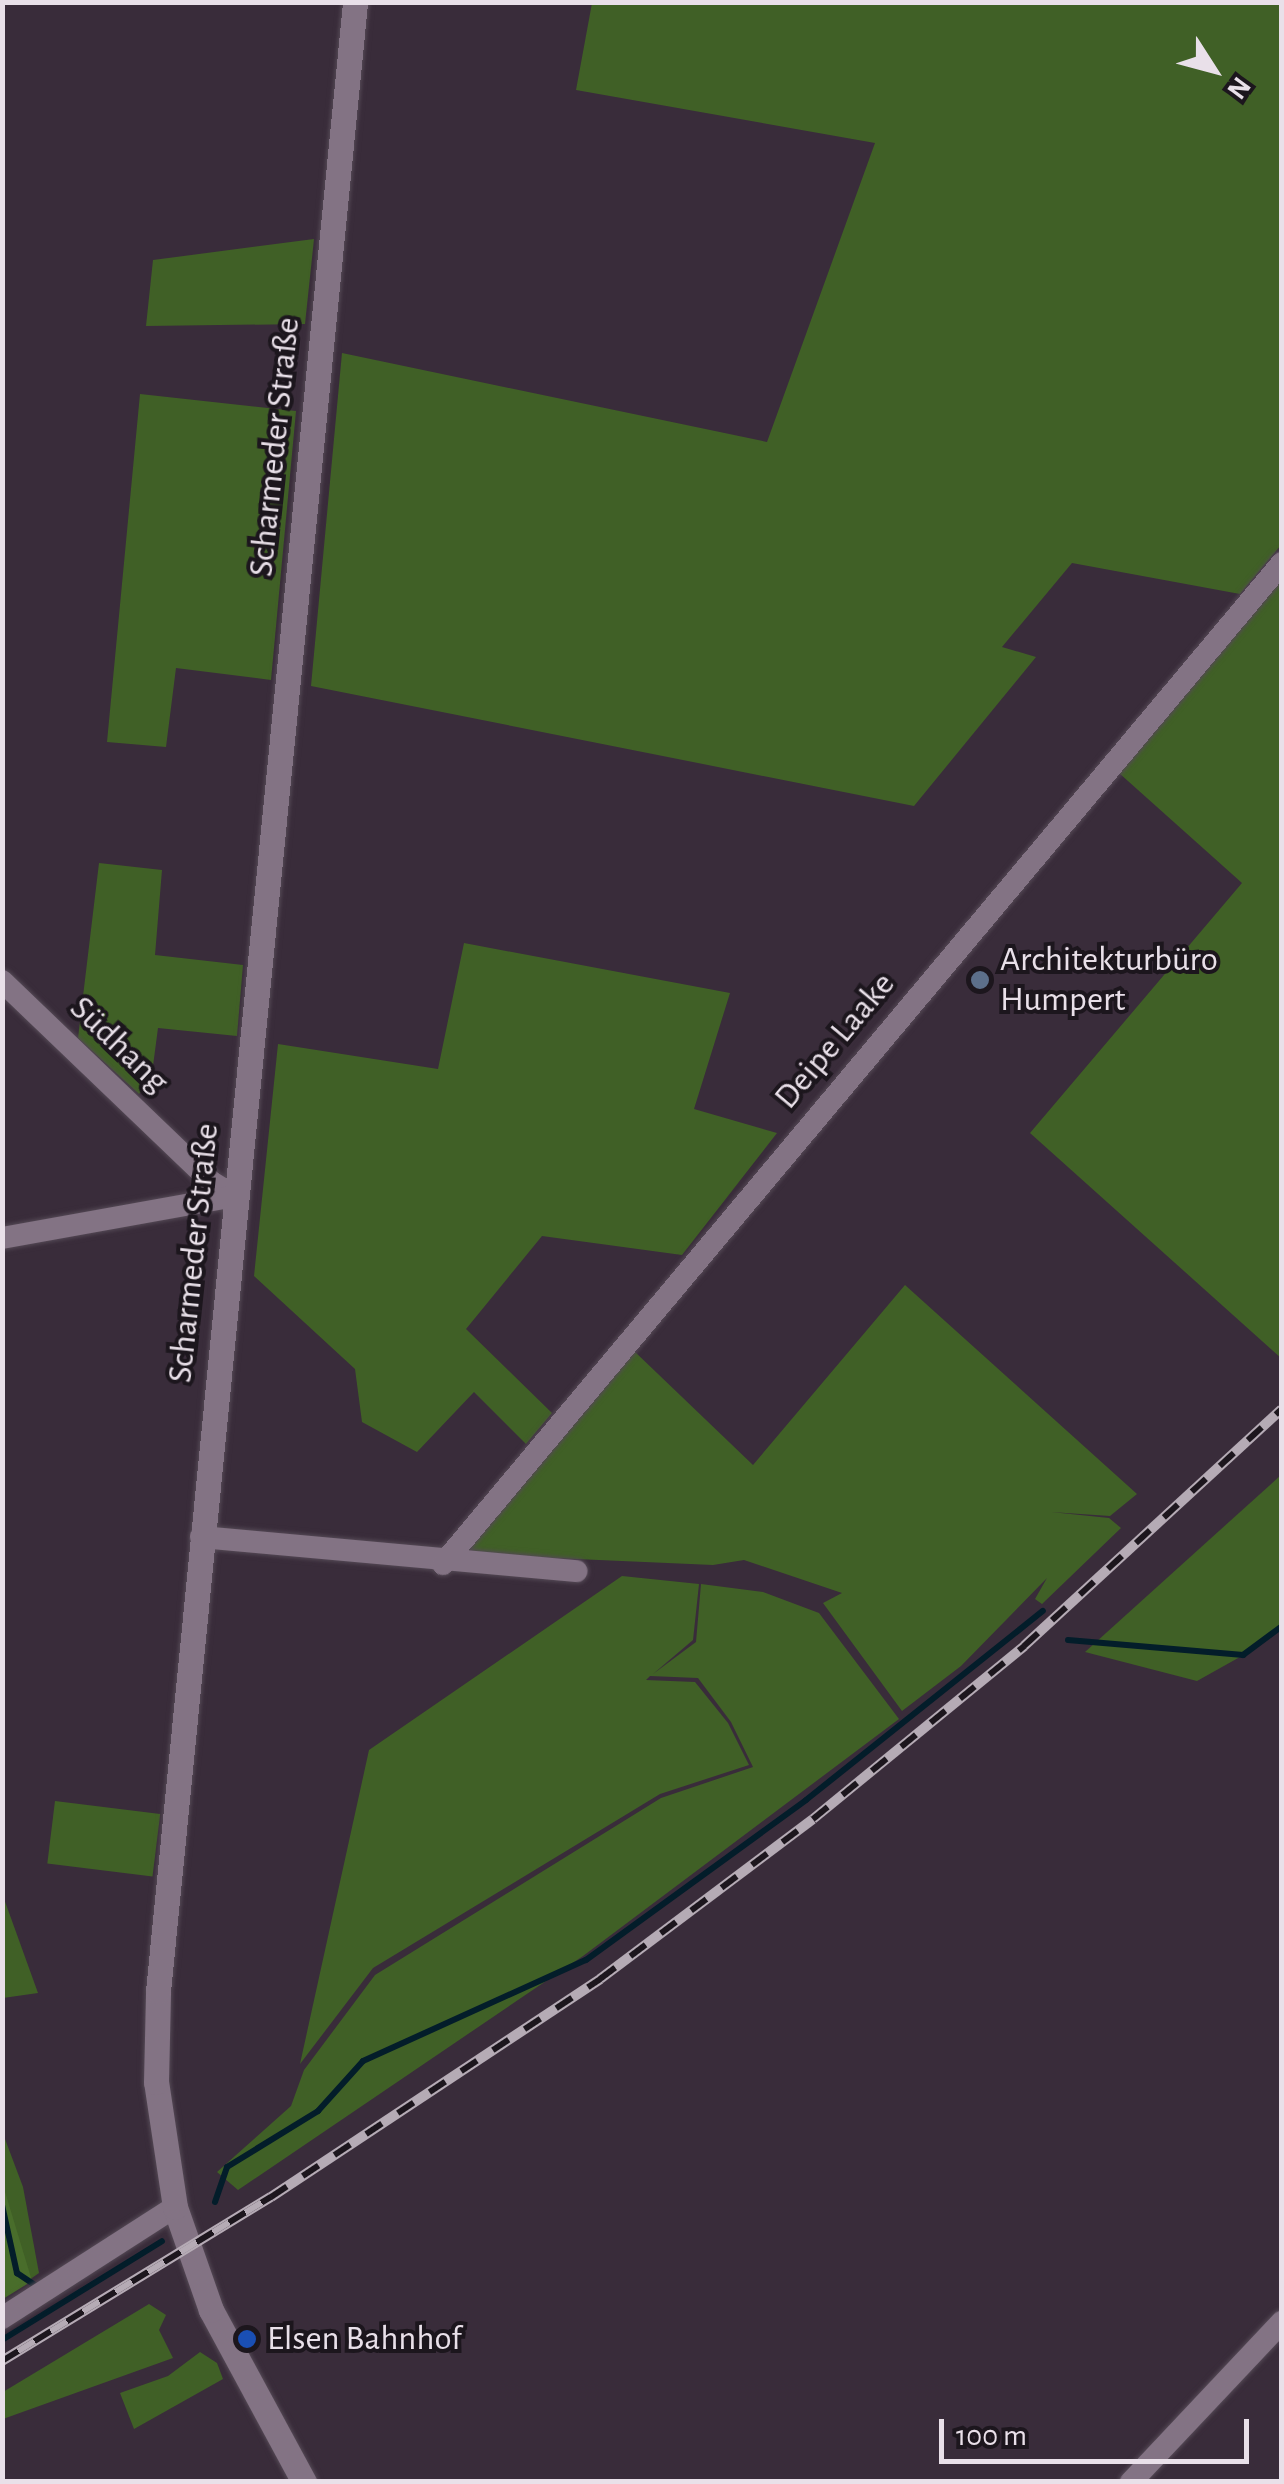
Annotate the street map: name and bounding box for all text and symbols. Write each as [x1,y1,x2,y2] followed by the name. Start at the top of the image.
[1164,20,1264,120] north arrow
[1221,72,1255,104] text: N
[241,315,309,579] street label: Scharmeder Straße
[1000,939,1218,1021] place label: Architekturbüro Humpert
[766,964,904,1118] street label: Deipe Laake
[969,969,991,991] marker: Architekturbüro Humpert
[61,988,177,1102] street label: Südhang
[160,1121,228,1385] street label: Scharmeder Straße
[267,2318,462,2360] place label: Elsen Bahnhof
[236,2328,258,2350] marker: Elsen Bahnhof
[944,2399,1254,2461] scale bar
[956,2421,1027,2451] text: 100 m

